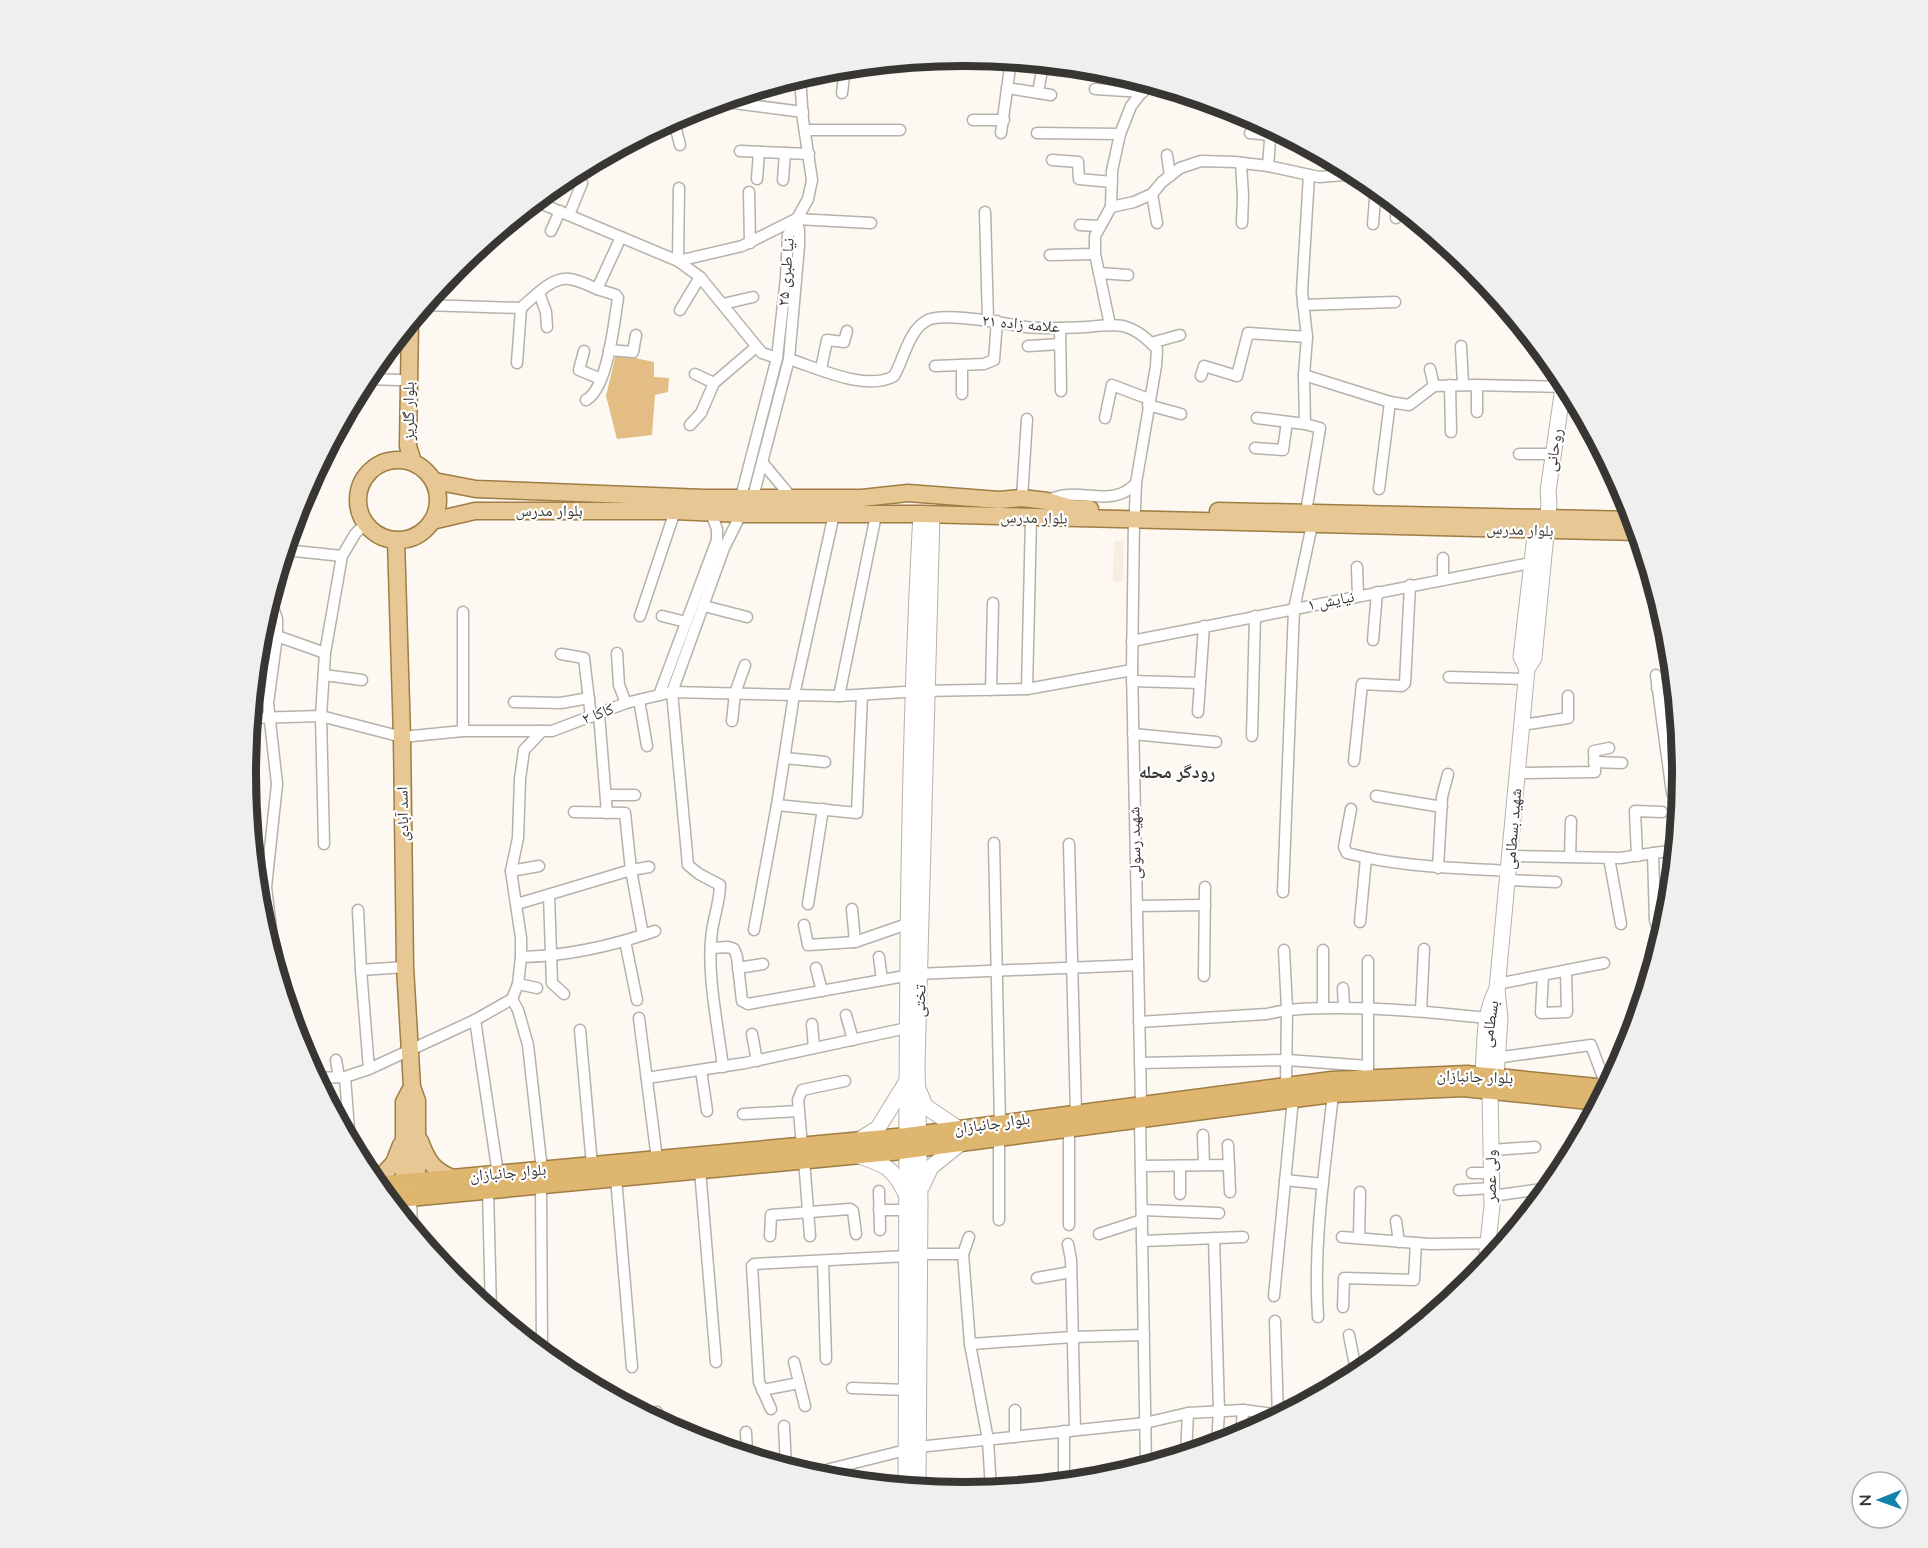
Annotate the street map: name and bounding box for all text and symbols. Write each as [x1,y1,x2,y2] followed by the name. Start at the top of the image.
[772,237,800,307] street label: نیا طبری ۲۵
[981,310,1061,338] street label: علامه زاده ۲۱
[398,382,420,441] street label: بلوار گلریز
[1540,427,1568,473] street label: روحانی
[515,500,583,522] street label: بلوار مدرس
[1000,506,1068,530] street label: بلوار مدرس
[1486,518,1554,542] street label: بلوار مدرس
[1306,586,1356,616] street label: نیایش ۱
[579,698,618,730] street label: کاکا ۲
[1139,760,1216,784] district label: رودگر محله
[392,786,414,842] street label: اسد آبادی
[1498,787,1528,871] street label: شهید بسطامی
[1123,806,1147,880] street label: شهید رسولی
[908,984,932,1018] street label: تختی
[1475,999,1505,1049] street label: بسطامی
[1436,1065,1514,1089] street label: بلوار جانبازان
[953,1108,1031,1140] street label: بلوار جانبازان
[1480,1150,1502,1203] street label: ولی عصر
[469,1159,547,1187] street label: بلوار جانبازان
[1850,1470,1910,1530] north arrow
[1855,1494,1877,1506] text: N

